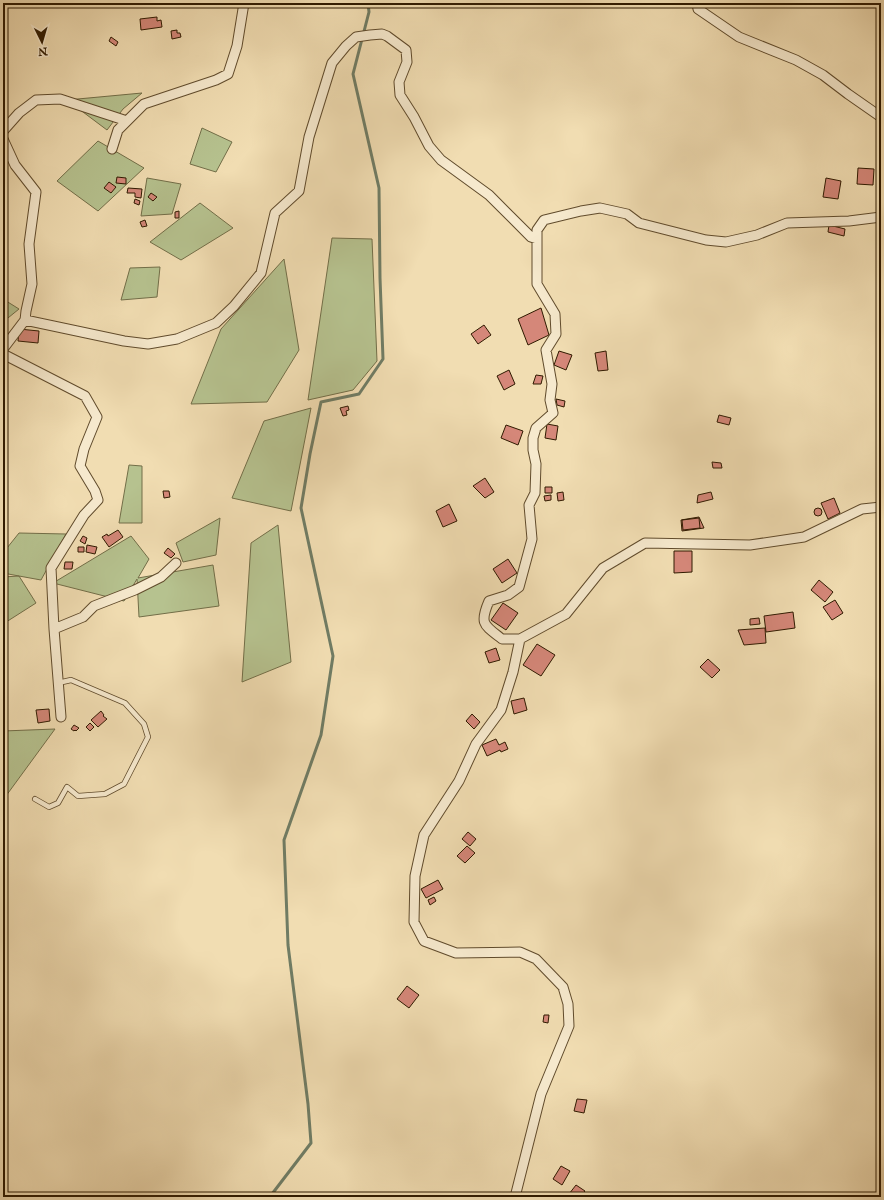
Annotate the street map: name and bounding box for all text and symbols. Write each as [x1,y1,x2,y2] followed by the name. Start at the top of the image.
[22,22,62,62] north arrow
[37,43,49,58] text: N

